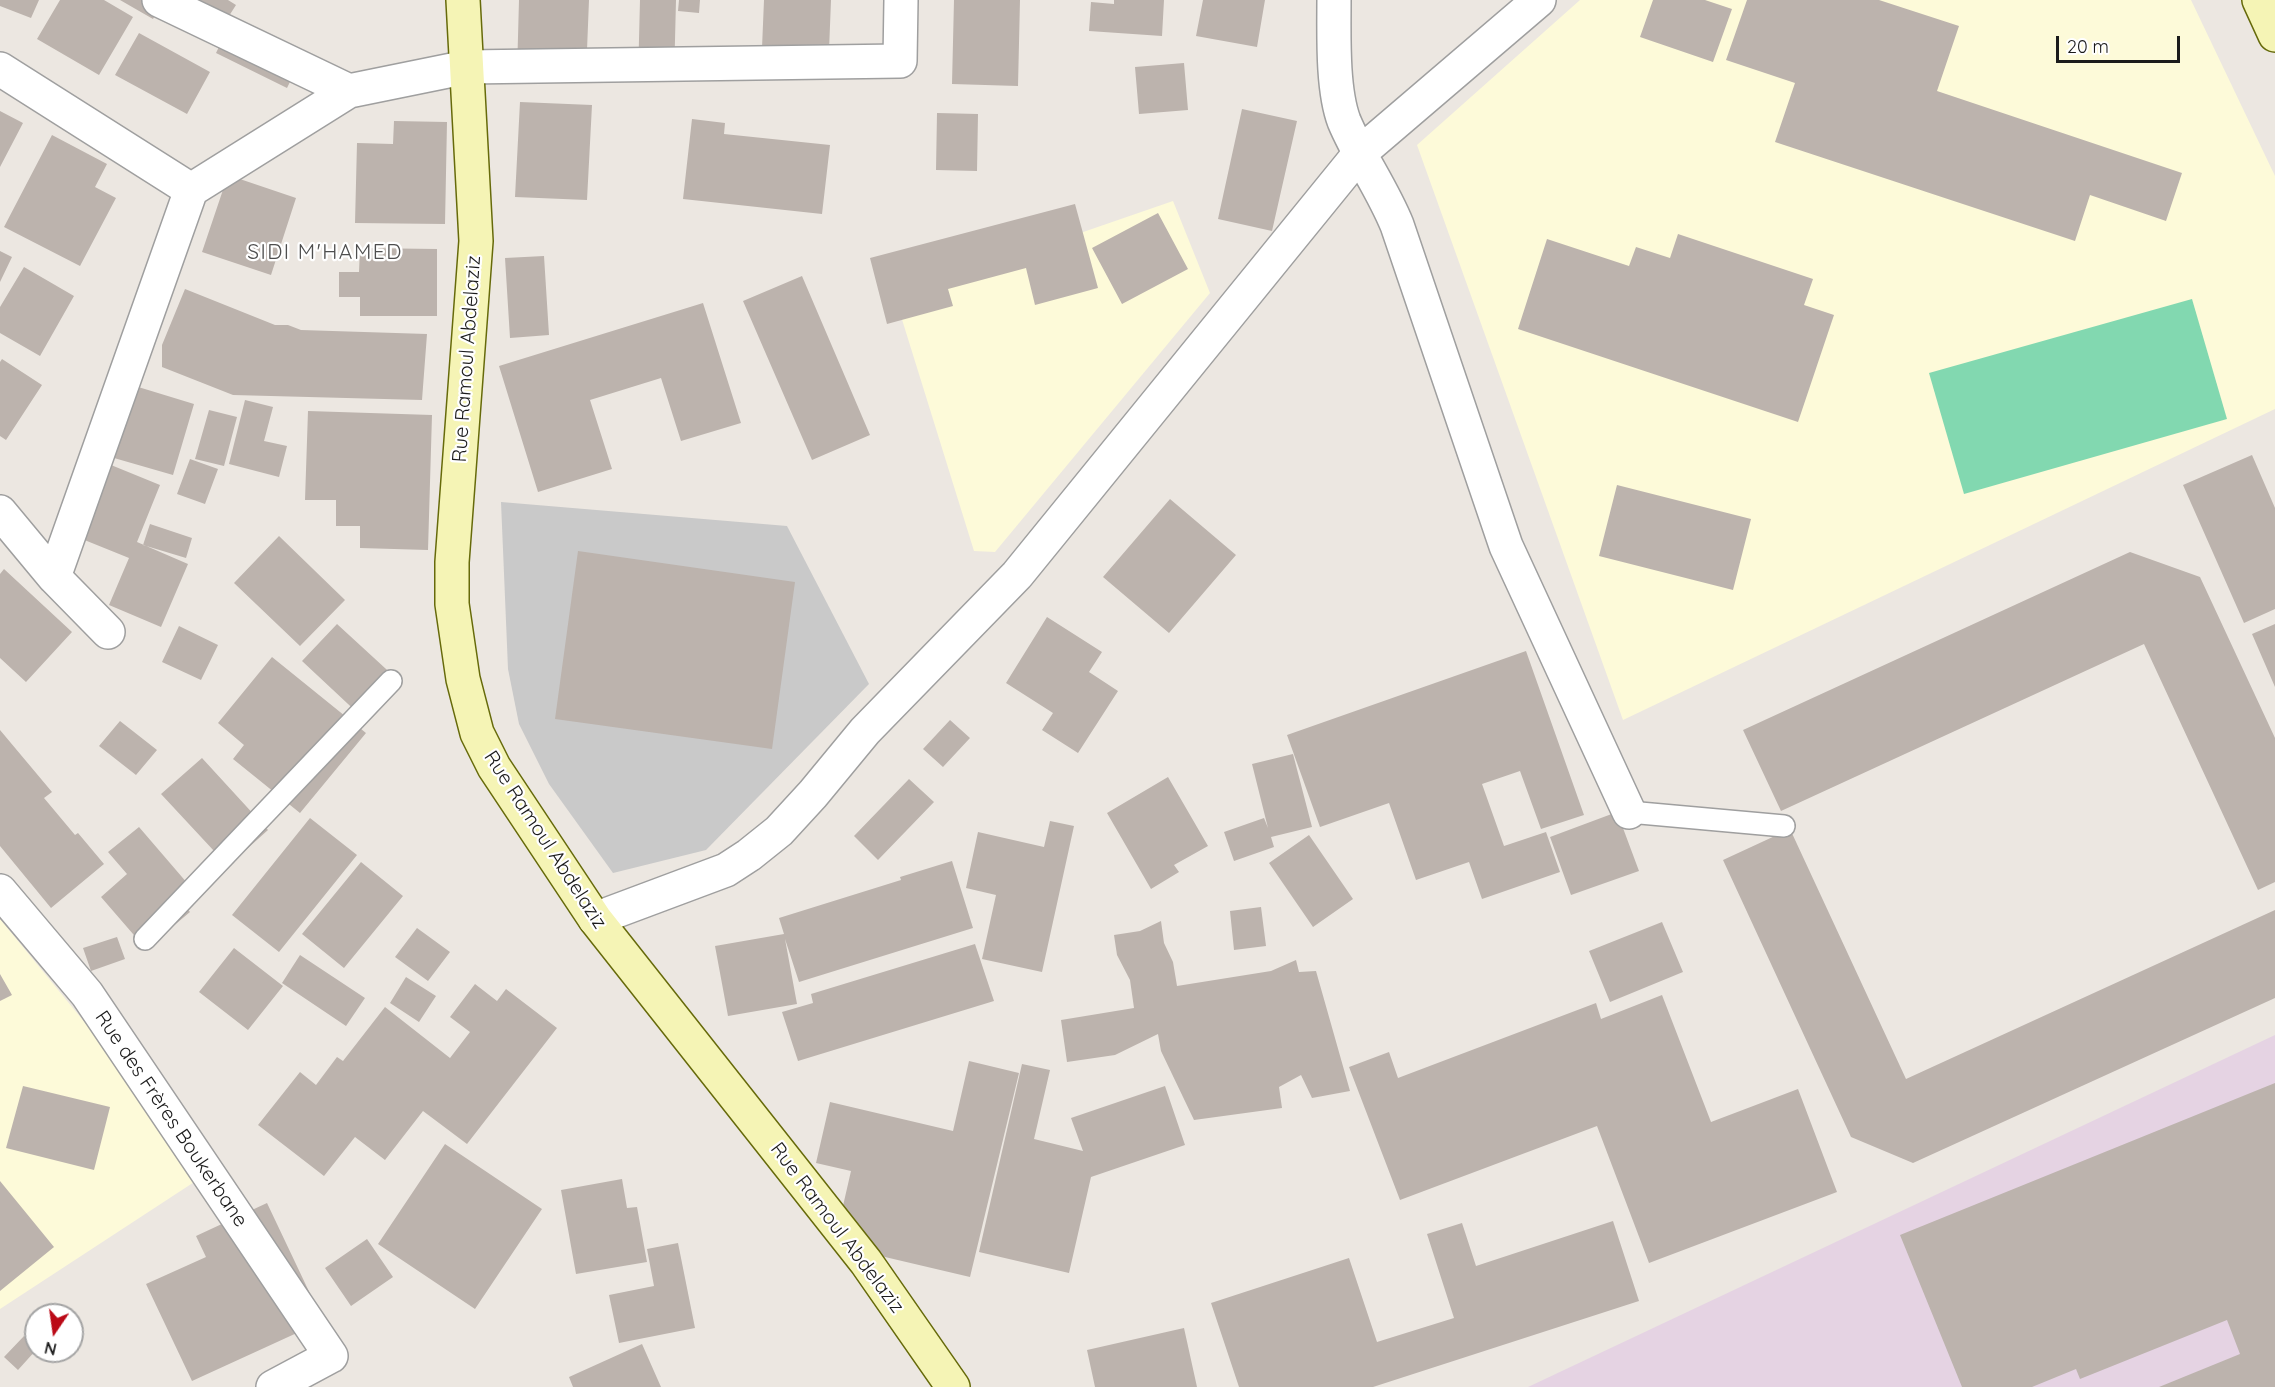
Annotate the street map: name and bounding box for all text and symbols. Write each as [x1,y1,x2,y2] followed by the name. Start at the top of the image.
[2059,24,2184,62] scale bar
[2067,35,2109,58] text: 20 m
[247,240,403,266] district label: SIDI M'HAMED
[448,255,486,463] street label: Rue Ramoul Abdelaziz
[478,747,612,933] street label: Rue Ramoul Abdelaziz
[90,1006,252,1232] street label: Rue des Frères Boukerbane
[765,1138,909,1318] street label: Rue Ramoul Abdelaziz
[24,1303,84,1363] north arrow
[42,1338,58,1360] text: N

